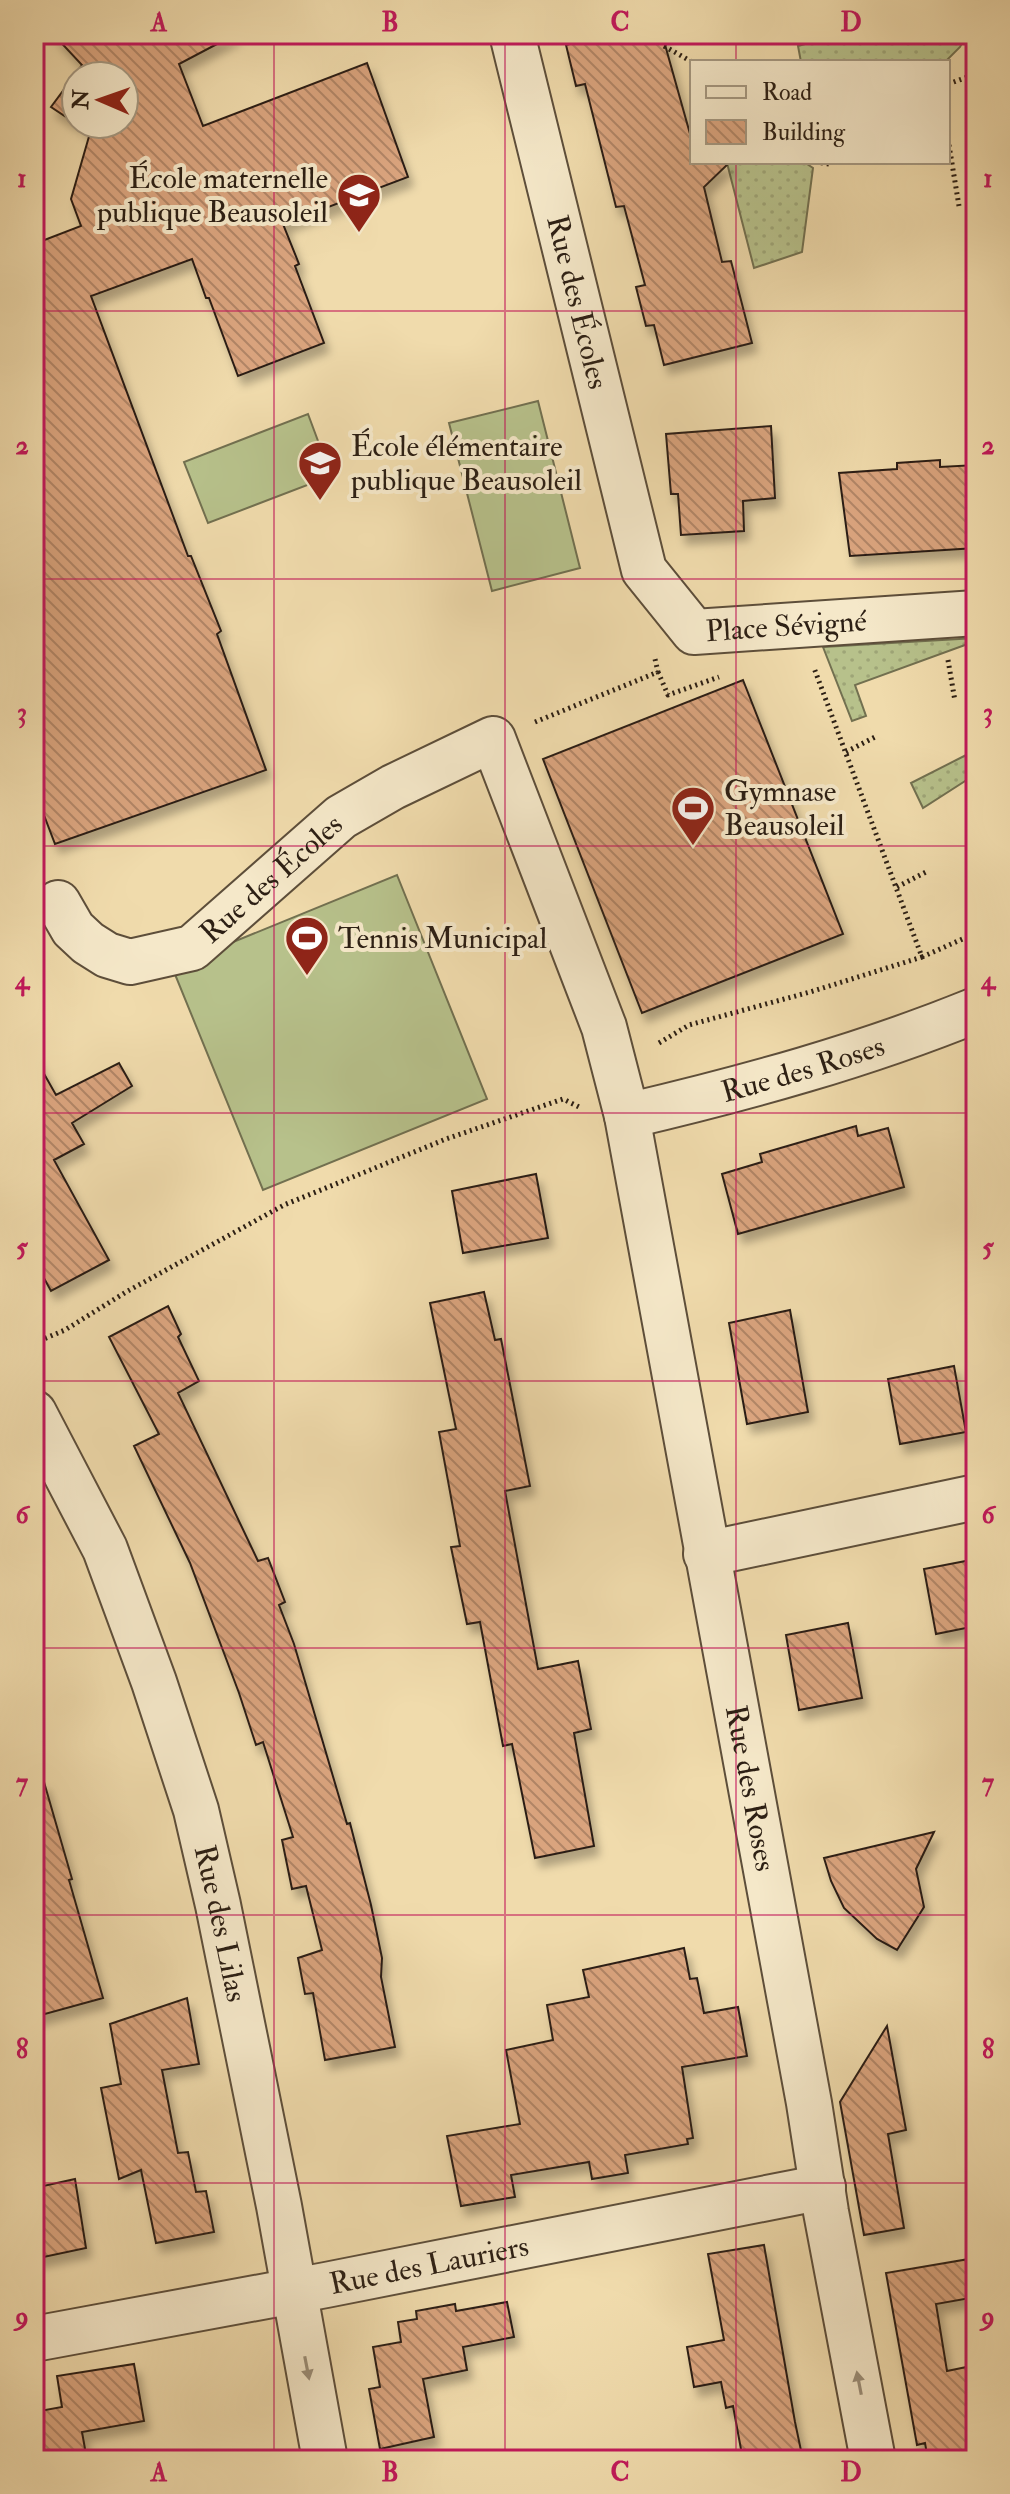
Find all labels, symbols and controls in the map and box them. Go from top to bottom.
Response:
text: A [150,7,168,39]
text: B [381,7,399,39]
text: C [610,7,630,39]
text: D [840,7,862,39]
north arrow [60,60,140,140]
legend [690,60,950,164]
text: Road [762,77,812,108]
text: N [67,89,95,111]
text: Building [762,117,846,148]
place label: École maternelle publique Beausoleil [96,159,328,231]
text: 1 [17,163,27,195]
text: 1 [983,163,993,195]
school or university icon: École maternelle publique Beausoleil [335,171,383,234]
street label: Rue des Écoles [539,211,617,393]
place label: École élémentaire publique Beausoleil [350,427,582,499]
text: 2 [15,430,29,462]
text: 2 [981,430,995,462]
school or university icon: École élémentaire publique Beausoleil [296,439,344,502]
street label: Place Sévigné [704,602,868,650]
text: 3 [17,697,27,729]
text: 3 [983,697,993,729]
place label: Gymnase Beausoleil [724,773,845,844]
sports icon: Gymnase Beausoleil [669,784,717,847]
street label: Rue des Écoles [192,806,350,951]
sports icon: Tennis Municipal [283,914,331,977]
place label: Tennis Municipal [338,920,547,957]
text: 4 [14,965,31,997]
text: 4 [980,965,997,997]
street label: Rue des Roses [717,1027,889,1110]
text: 5 [16,1232,28,1264]
text: 5 [982,1232,994,1264]
text: 6 [15,1499,30,1531]
text: 6 [981,1499,996,1531]
street label: Rue des Roses [717,1702,784,1874]
text: 7 [16,1767,28,1799]
text: 7 [982,1767,994,1799]
street label: Rue des Lilas [186,1841,256,2005]
text: 8 [16,2034,28,2066]
text: 8 [982,2034,994,2066]
street label: Rue des Lauriers [326,2227,532,2302]
text: 9 [12,2301,29,2333]
text: 9 [978,2301,995,2333]
one-way arrow [302,2356,314,2381]
one-way arrow [852,2371,864,2396]
text: A [150,2457,168,2489]
text: B [381,2457,399,2489]
text: C [610,2457,630,2489]
text: D [840,2457,862,2489]

